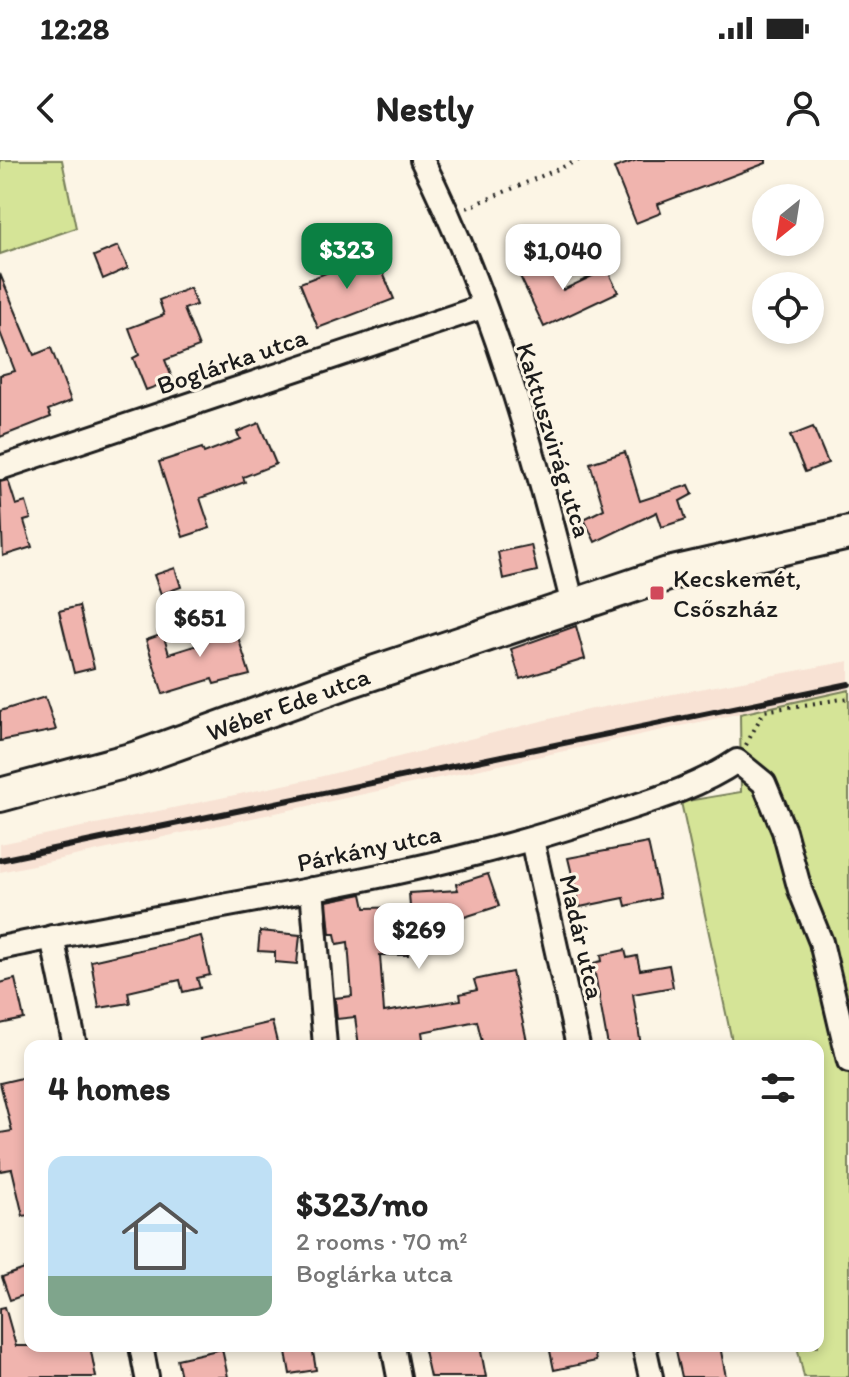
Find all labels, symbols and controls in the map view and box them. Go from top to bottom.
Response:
text: 12:28 [40,10,109,47]
icon: back [24,86,68,130]
icon: person [781,86,825,130]
text: Nestly [375,87,474,130]
north arrow [752,184,824,256]
map controls [752,184,824,344]
pin: $323 [300,223,394,291]
pin: $1,040 [498,224,628,292]
text: $323 [319,233,375,265]
text: $1,040 [523,234,603,266]
button: locate [752,272,824,344]
street label: Boglárka utca [153,320,312,402]
street label: Kaktuszvirág utca [509,339,599,541]
place label: Kecskemét, Csőszház [673,562,802,624]
marker: Kecskemét, Csőszház [648,584,666,602]
pin: $651 [153,591,247,659]
text: $651 [174,601,226,633]
street label: Wéber Ede utca [202,659,375,748]
street label: Párkány utca [294,817,444,879]
street label: Madár utca [552,871,612,1003]
pin: $269 [372,903,466,971]
text: $269 [392,913,446,945]
icon: filters [756,1066,800,1110]
text: 4 homes [48,1068,171,1109]
text: $323/mo [296,1184,428,1225]
icon: home [112,1188,208,1284]
text: 2 rooms · 70 m² [296,1225,468,1257]
text: Boglárka utca [296,1257,453,1289]

